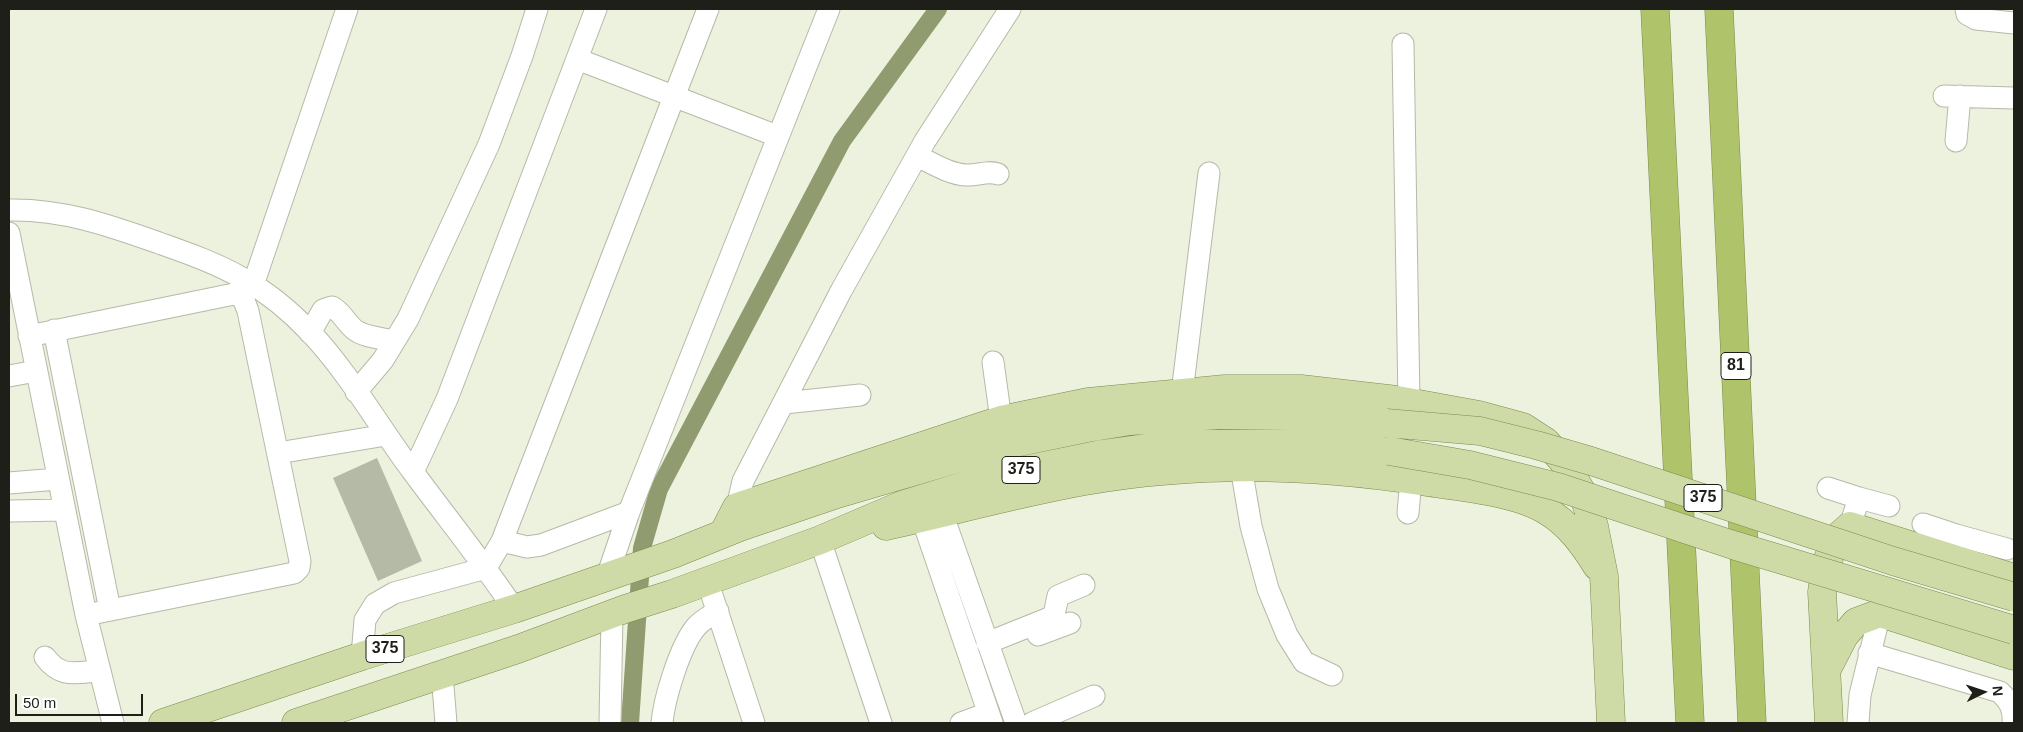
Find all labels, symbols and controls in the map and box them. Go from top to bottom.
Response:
road number: 81 [1721,352,1751,380]
road number: 375 [1002,456,1040,484]
road number: 375 [1684,484,1722,512]
road number: 375 [366,636,404,662]
north arrow [1958,667,2008,717]
scale bar [18,684,145,716]
text: N [1990,685,2006,697]
text: 50 m [23,694,56,711]

